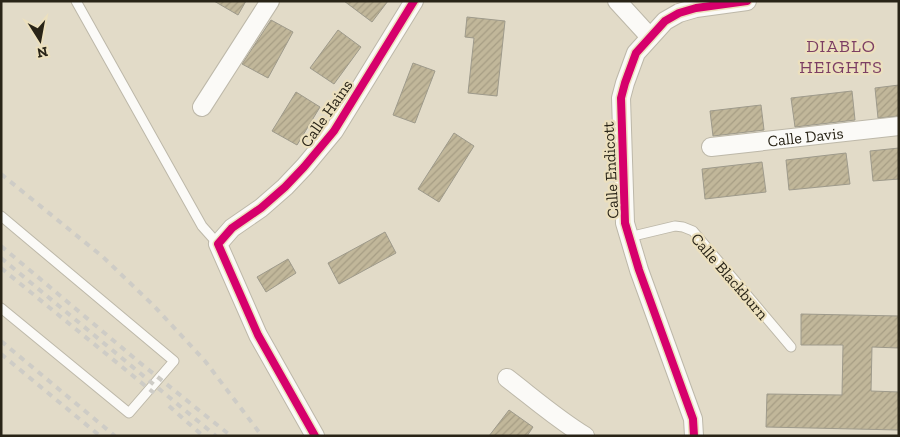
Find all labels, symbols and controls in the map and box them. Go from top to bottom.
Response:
north arrow [15,15,65,65]
district label: DIABLO HEIGHTS [799,35,883,78]
text: N [35,43,49,62]
street label: Calle Hains [296,76,357,151]
street label: Calle Endicott [598,121,623,219]
street label: Calle Davis [767,123,844,151]
street label: Calle Blackburn [687,229,773,324]

